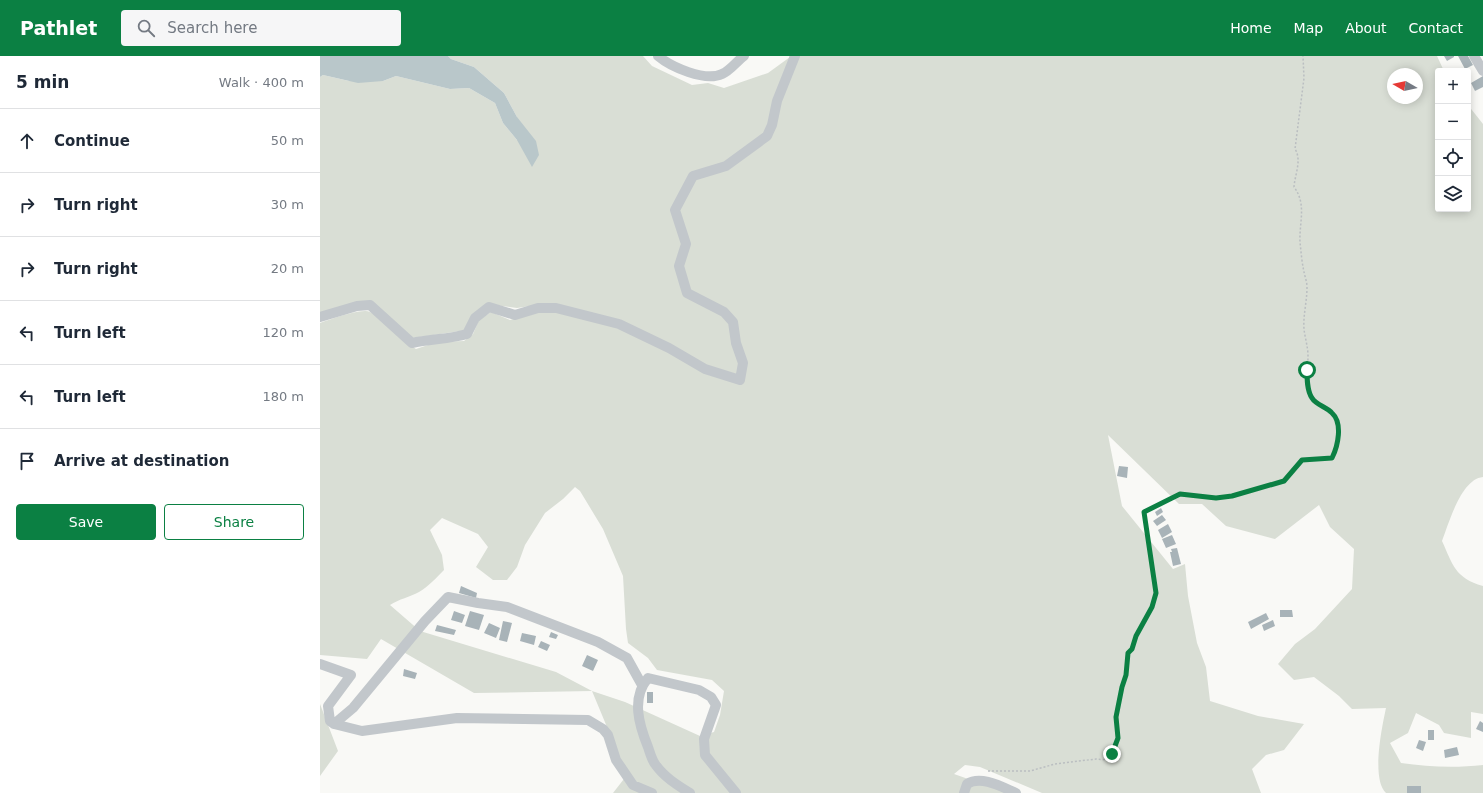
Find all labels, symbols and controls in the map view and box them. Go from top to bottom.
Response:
search box [121,10,401,46]
text: Pathlet [20,17,97,39]
icon: search [135,17,157,39]
text: Search here [167,19,257,37]
text: Home [1230,20,1272,36]
text: Map [1294,20,1323,36]
text: About [1345,20,1387,36]
text: Contact [1409,20,1463,36]
north arrow [1387,68,1423,104]
map controls [1435,68,1471,212]
button: + [1435,68,1471,104]
text: 5 min [16,72,69,92]
text: Walk · 400 m [219,75,304,90]
button: − [1435,104,1471,140]
icon: ahead [16,130,38,152]
text: Continue [54,132,130,150]
text: 50 m [271,133,304,148]
button: locate [1435,140,1471,176]
button: layers [1435,176,1471,212]
icon: right [16,194,38,216]
text: Turn right [54,196,138,214]
text: 30 m [271,197,304,212]
icon: right [16,258,38,280]
text: Turn right [54,260,138,278]
text: 20 m [271,261,304,276]
icon: left [16,322,38,344]
text: Turn left [54,324,126,342]
text: 120 m [262,325,304,340]
route start [1298,361,1316,379]
icon: left [16,386,38,408]
text: Turn left [54,388,126,406]
text: 180 m [262,389,304,404]
icon: arrive [16,450,38,472]
text: Arrive at destination [54,452,229,470]
button: Save [16,504,156,540]
button: Share [164,504,304,540]
route end [1103,745,1121,763]

